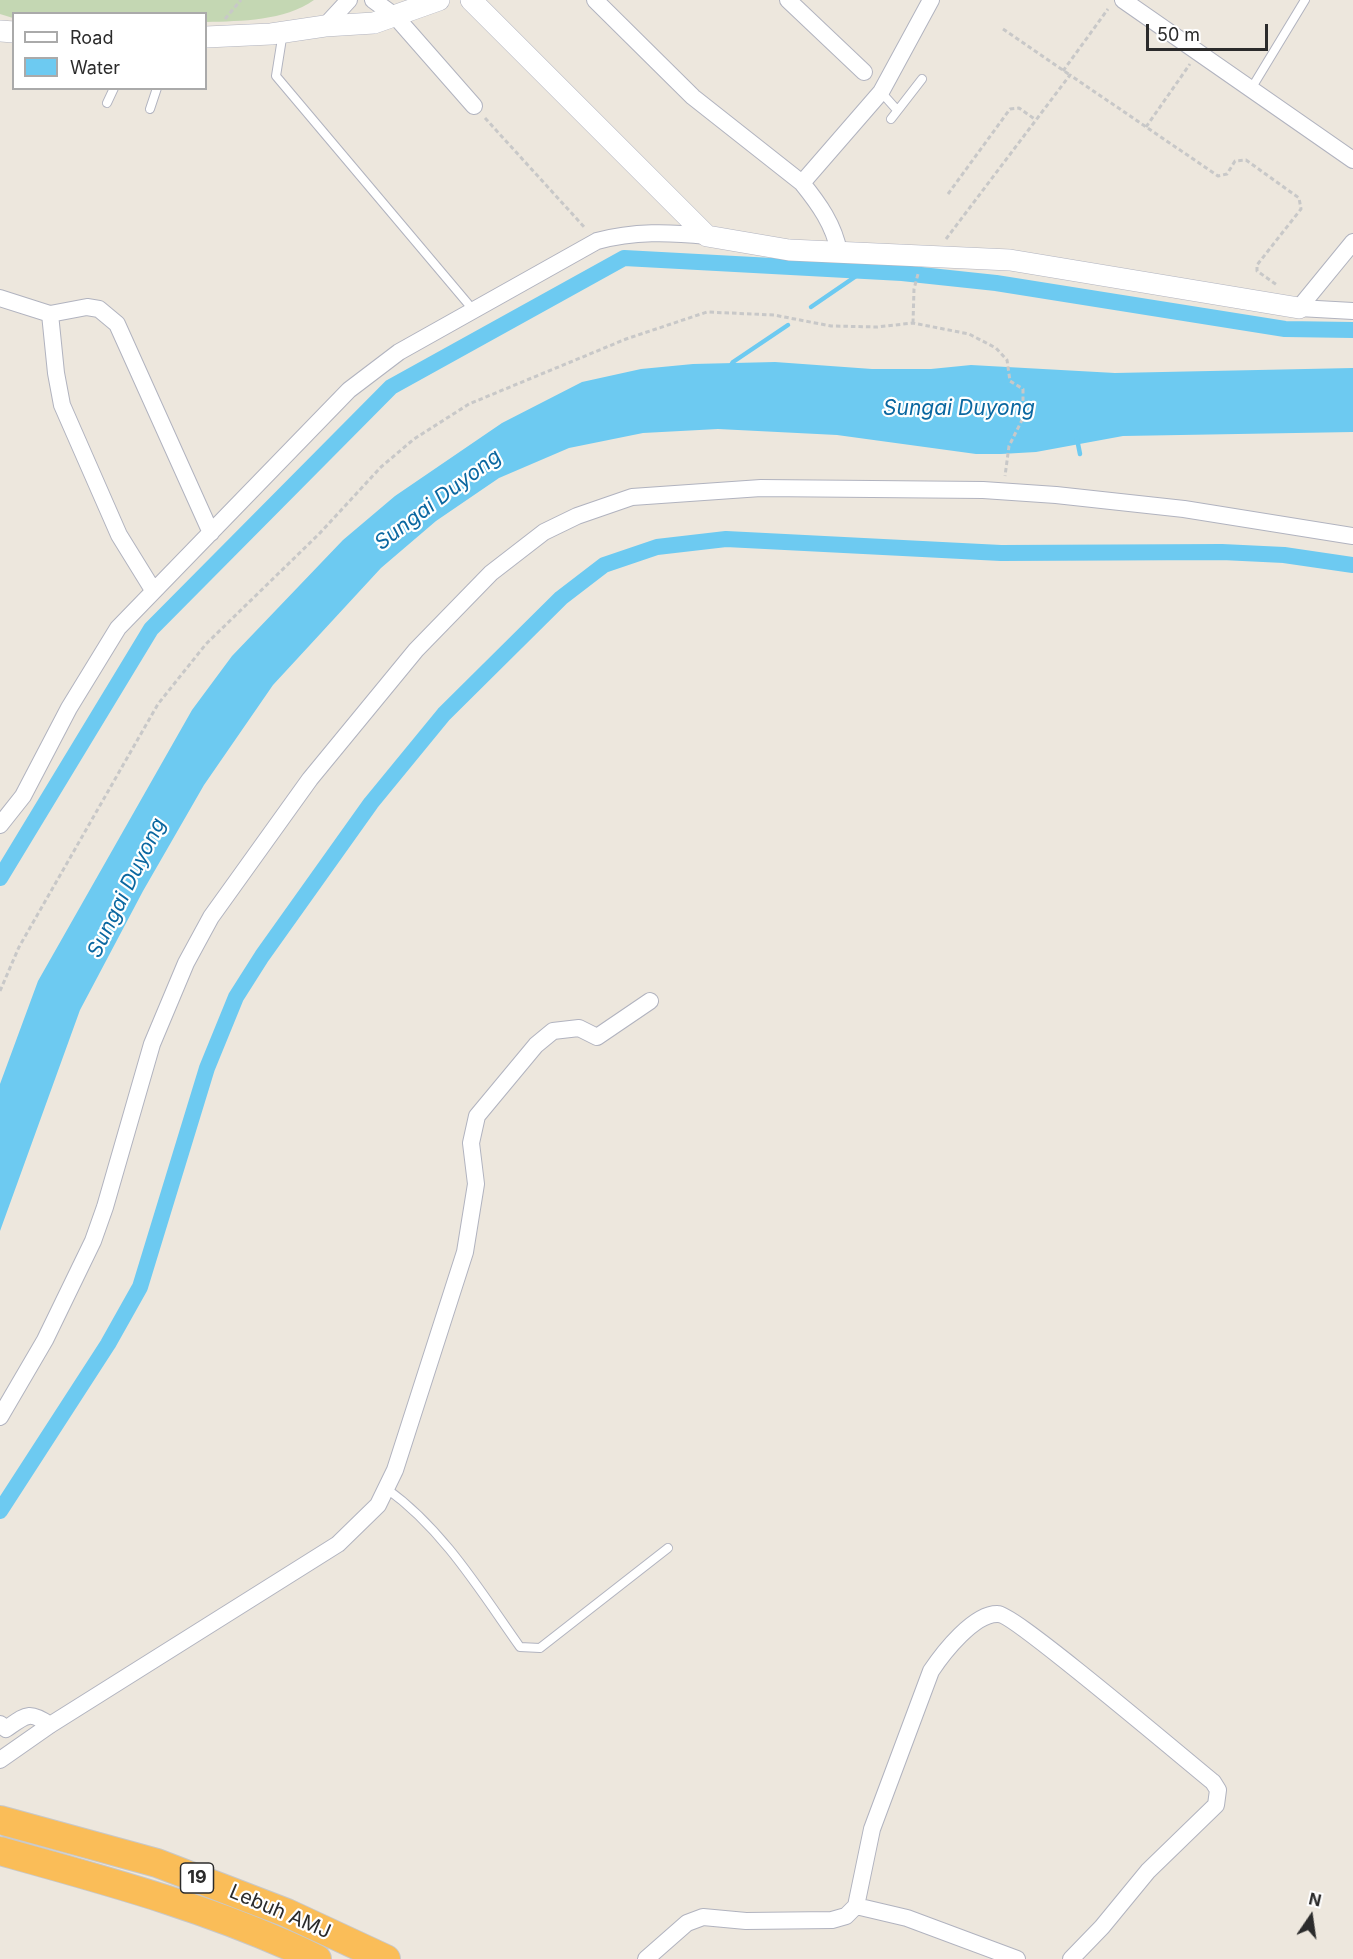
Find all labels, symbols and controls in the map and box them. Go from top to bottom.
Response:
legend [12,12,207,90]
scale bar [1149,12,1270,50]
text: 50 m [1157,24,1200,45]
text: Road [70,27,113,48]
text: Water [70,57,120,78]
water label: Sungai Duyong [883,396,1035,422]
water label: Sungai Duyong [370,444,506,556]
water label: Sungai Duyong [82,814,172,962]
road number: 19 [180,1863,214,1893]
street label: Lebuh AMJ [226,1880,334,1944]
north arrow [1281,1887,1341,1947]
text: N [1307,1888,1323,1911]

